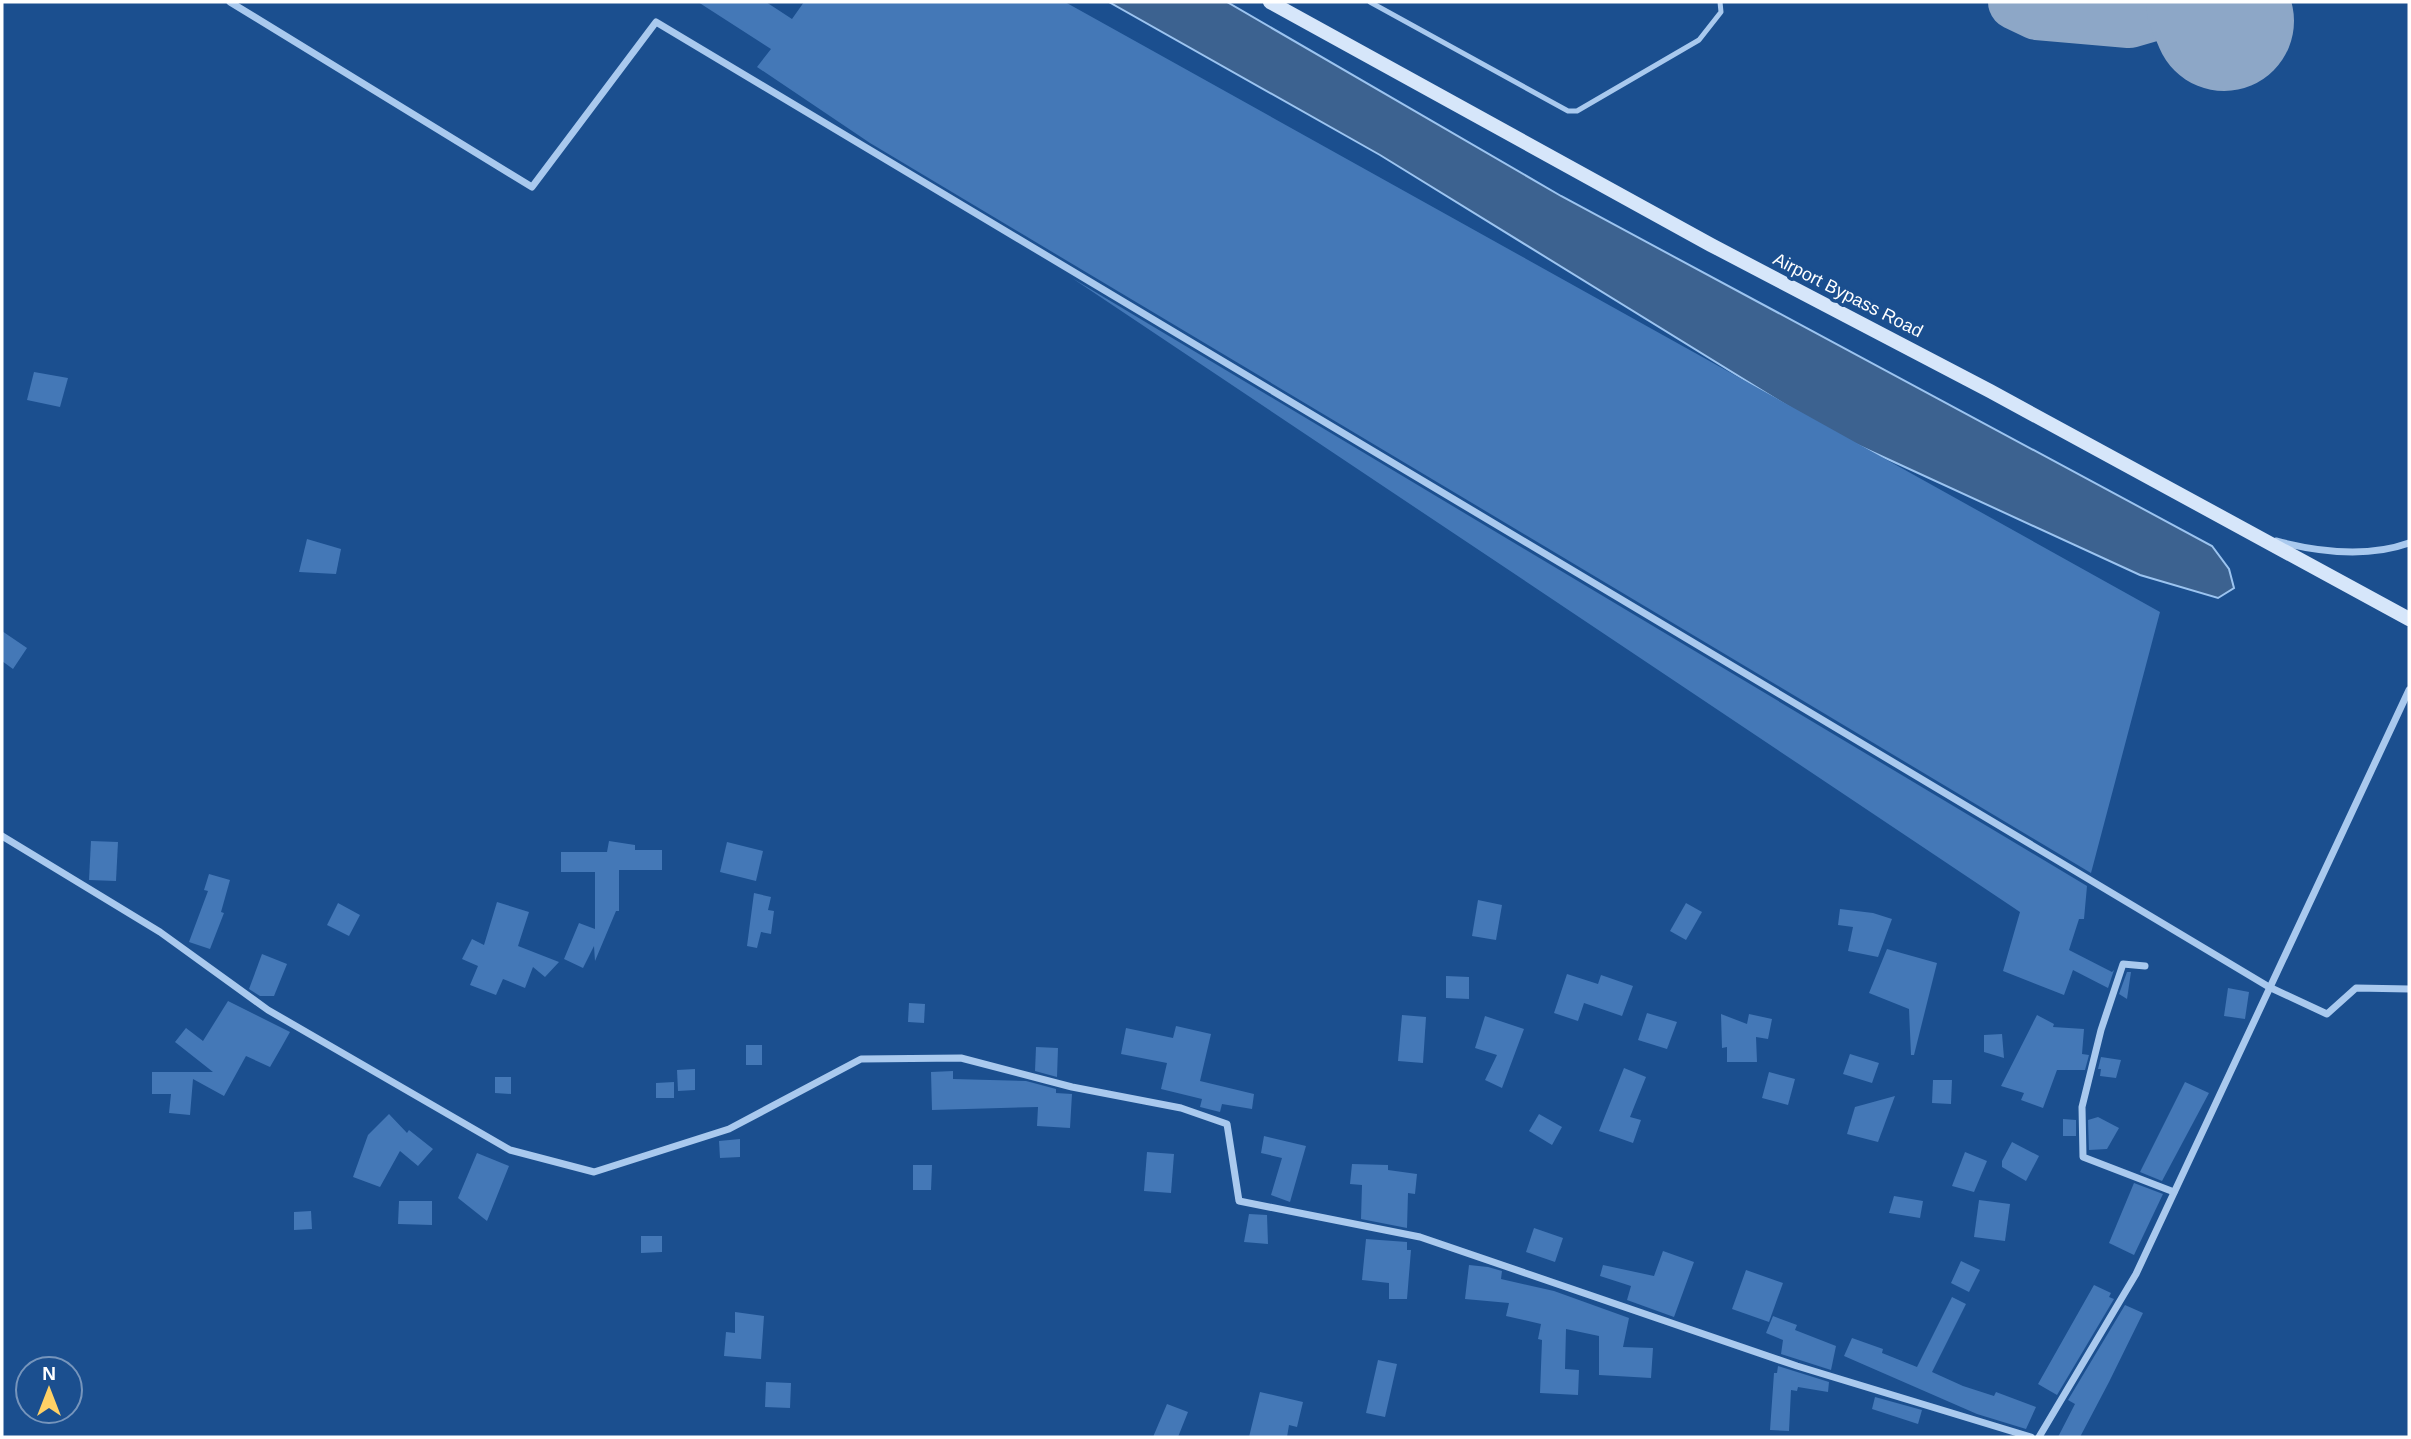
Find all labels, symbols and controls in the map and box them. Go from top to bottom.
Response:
street label: Airport Bypass Road [1770,249,1926,341]
north arrow [14,1355,84,1425]
text: N [42,1363,56,1384]

